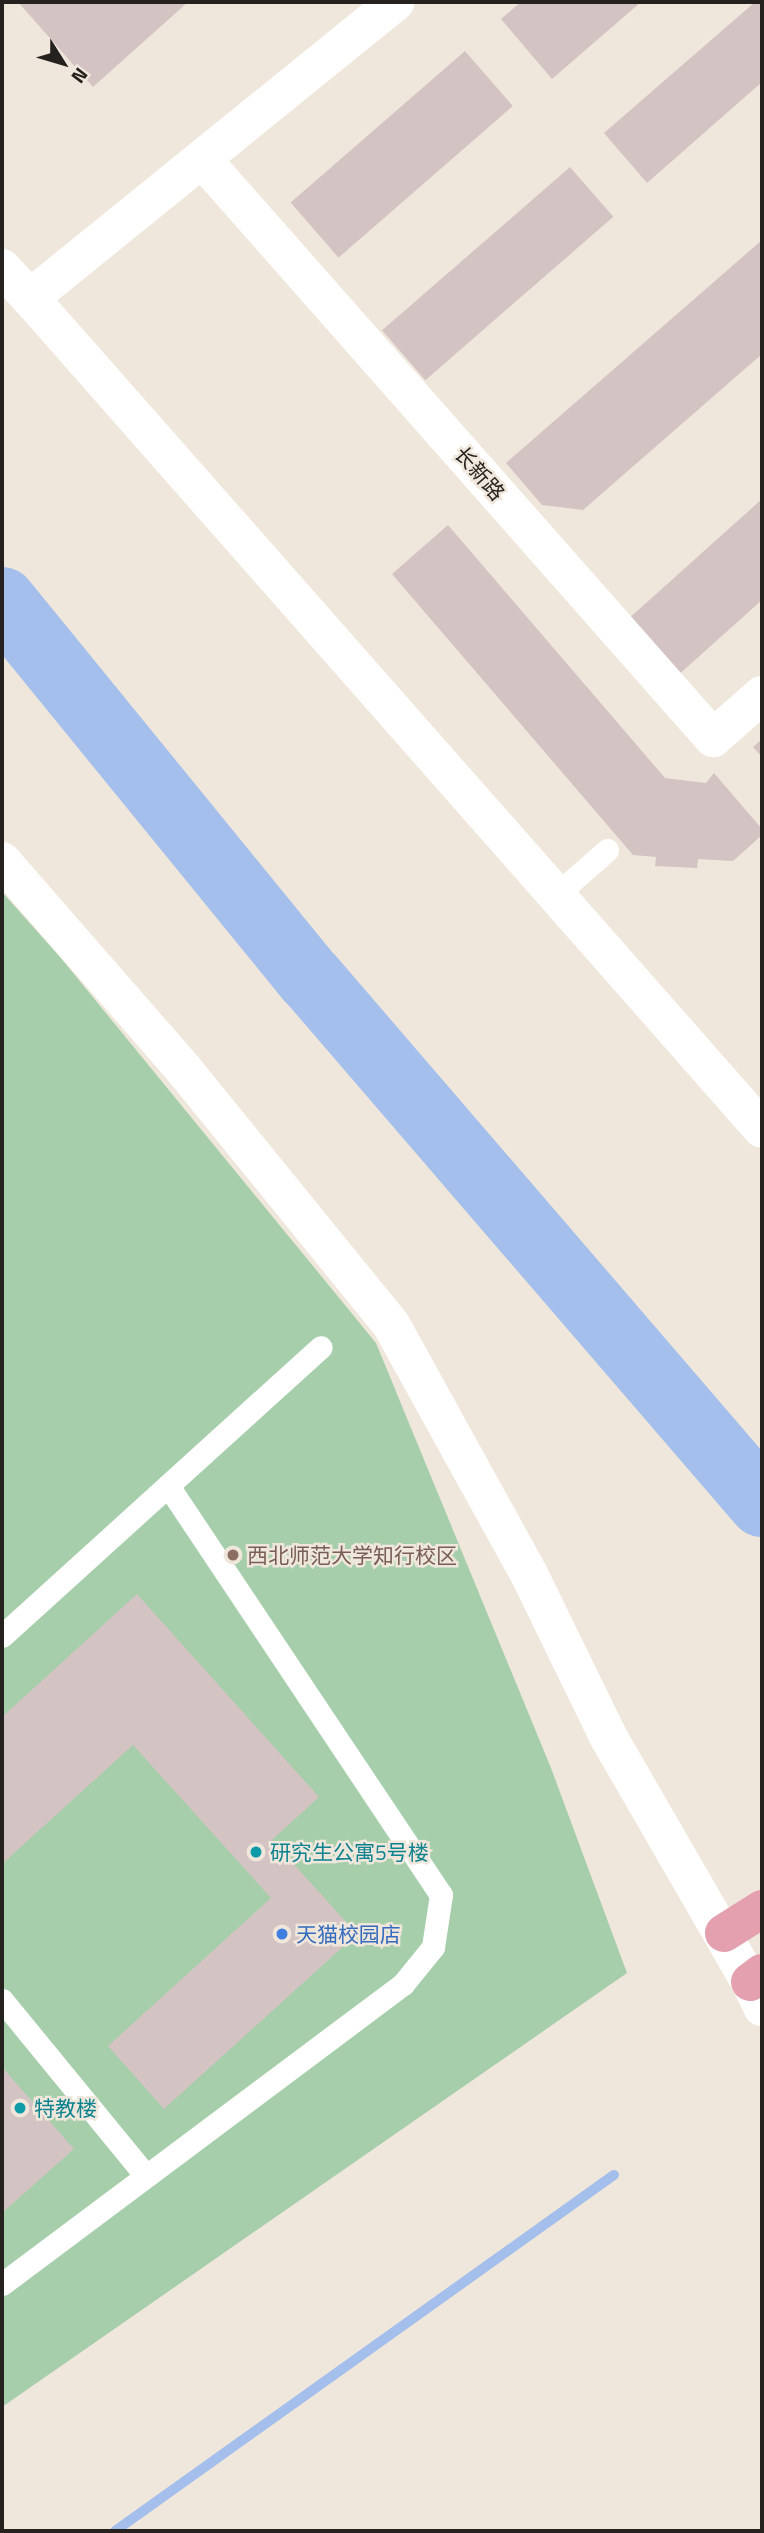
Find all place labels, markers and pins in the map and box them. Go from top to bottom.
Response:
place label: 西北师范大学知行校区 [247,1542,457,1568]
marker: 西北师范大学知行校区 [225,1547,241,1563]
place label: 研究生公寓5号楼 [270,1839,429,1865]
marker: 研究生公寓5号楼 [248,1844,264,1860]
place label: 天猫校园店 [296,1921,401,1947]
marker: 天猫校园店 [274,1926,290,1942]
place label: 特教楼 [34,2095,97,2121]
marker: 特教楼 [12,2100,28,2116]

